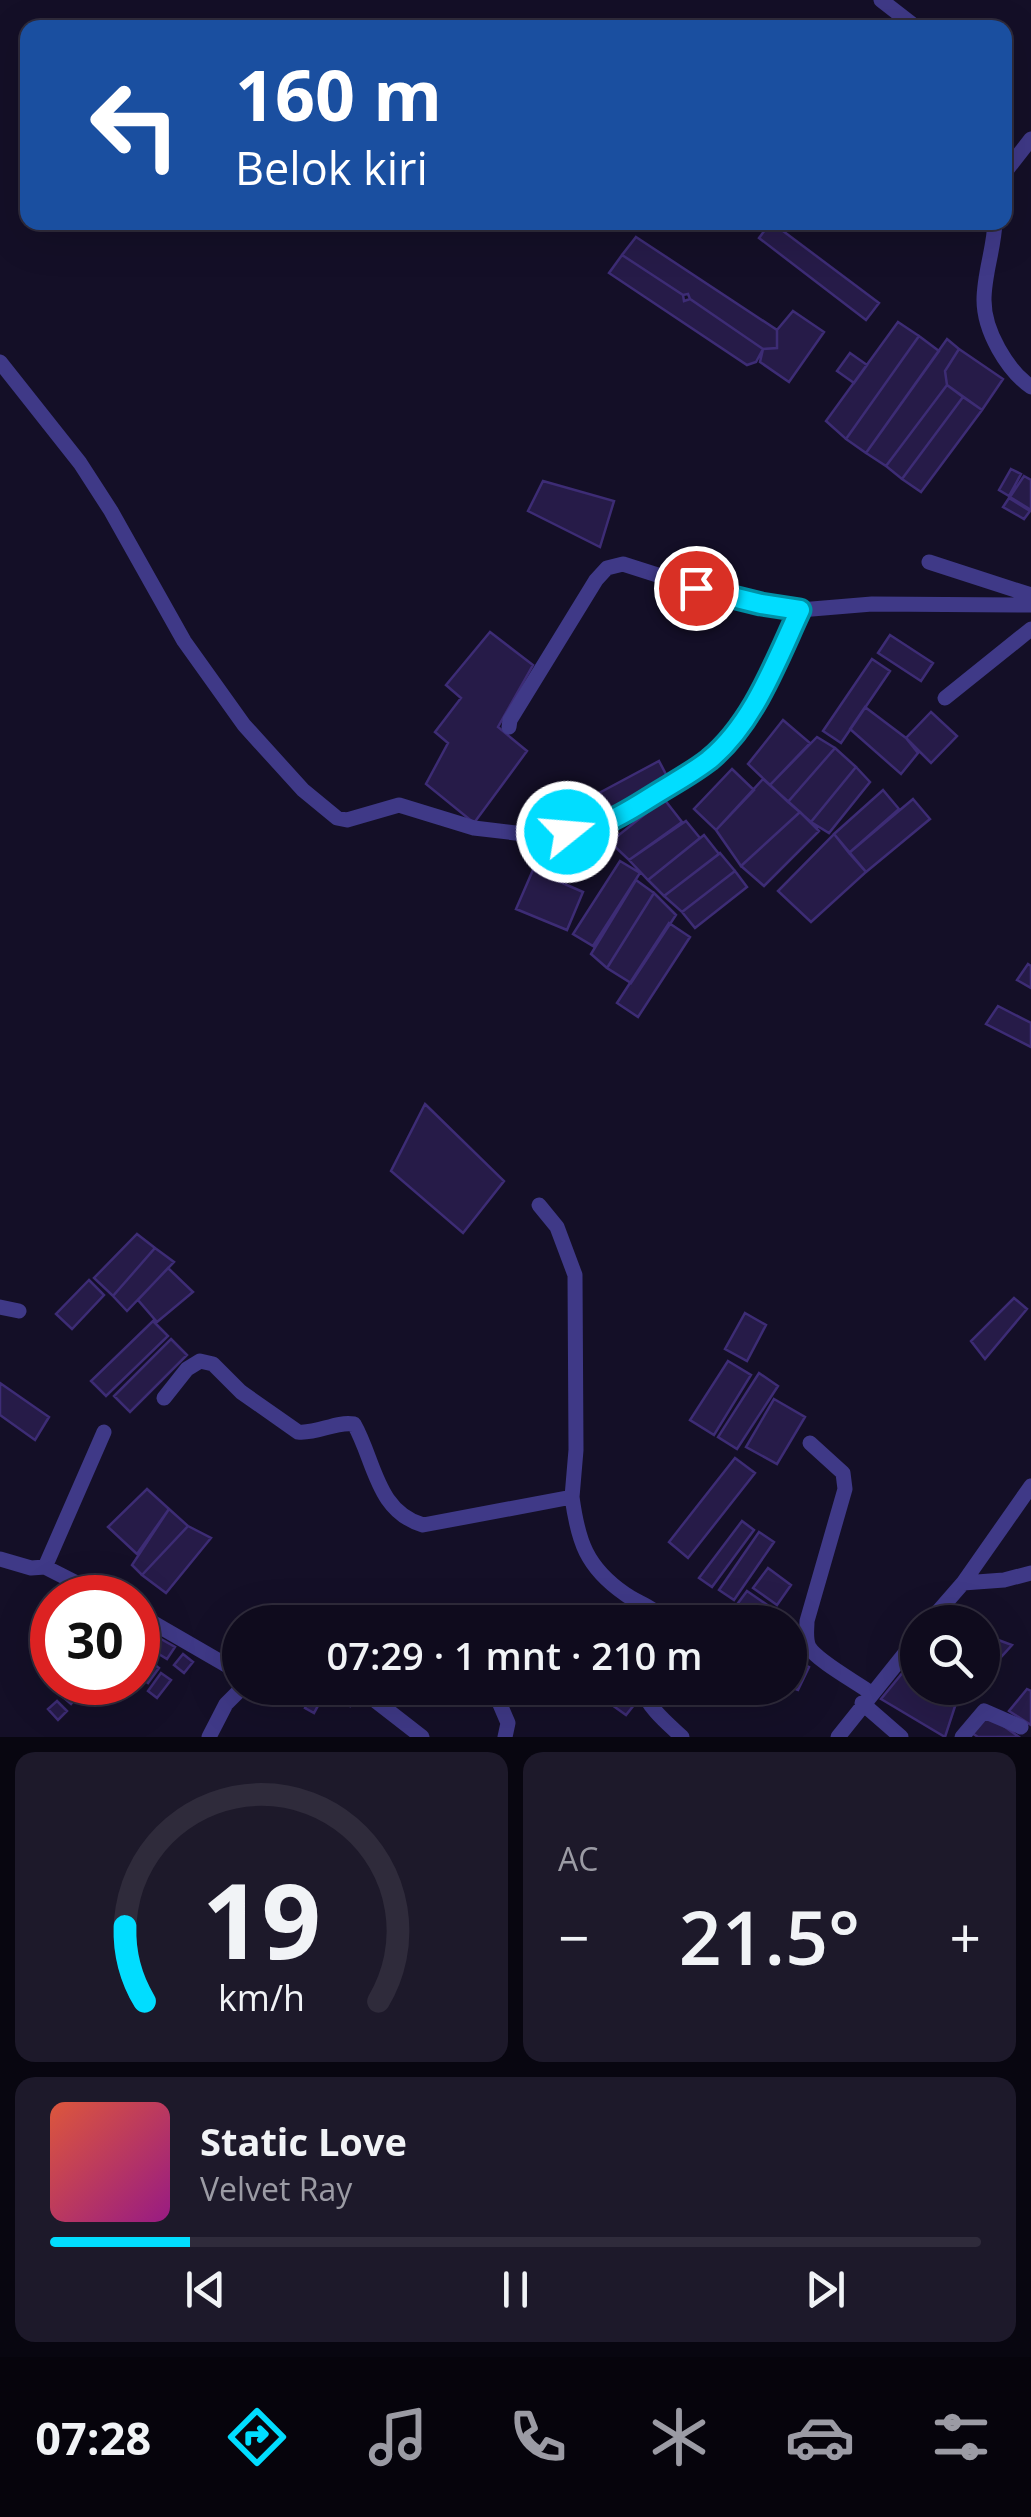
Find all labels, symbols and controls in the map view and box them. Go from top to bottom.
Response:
text: 160 m [235,46,442,142]
icon: left [70,60,200,190]
text: Belok kiri [235,137,428,198]
pin [654,546,739,631]
icon: arrive [669,561,724,616]
position arrow [515,780,619,884]
speed limit sign: 30 [30,1575,160,1705]
map controls [900,1605,1000,1705]
button: search [900,1605,1000,1705]
text: 07:29 · 1 mnt · 210 m [327,1629,702,1681]
text: AC [558,1837,598,1880]
text: 19 [202,1848,321,1989]
text: 21.5° [679,1885,860,1987]
text: − [558,1899,589,1974]
text: + [950,1899,981,1974]
text: km/h [218,1973,305,2021]
text: Static Love [200,2115,407,2167]
text: Velvet Ray [200,2167,352,2210]
icon: previous [178,2262,233,2317]
icon: pause [488,2262,543,2317]
icon: next [798,2262,853,2317]
icon: directions [222,2402,292,2472]
icon: music [363,2402,433,2472]
icon: phone [503,2402,573,2472]
icon: climate [644,2402,714,2472]
icon: car [785,2402,855,2472]
icon: filters [926,2402,996,2472]
text: 07:28 [35,2407,151,2468]

